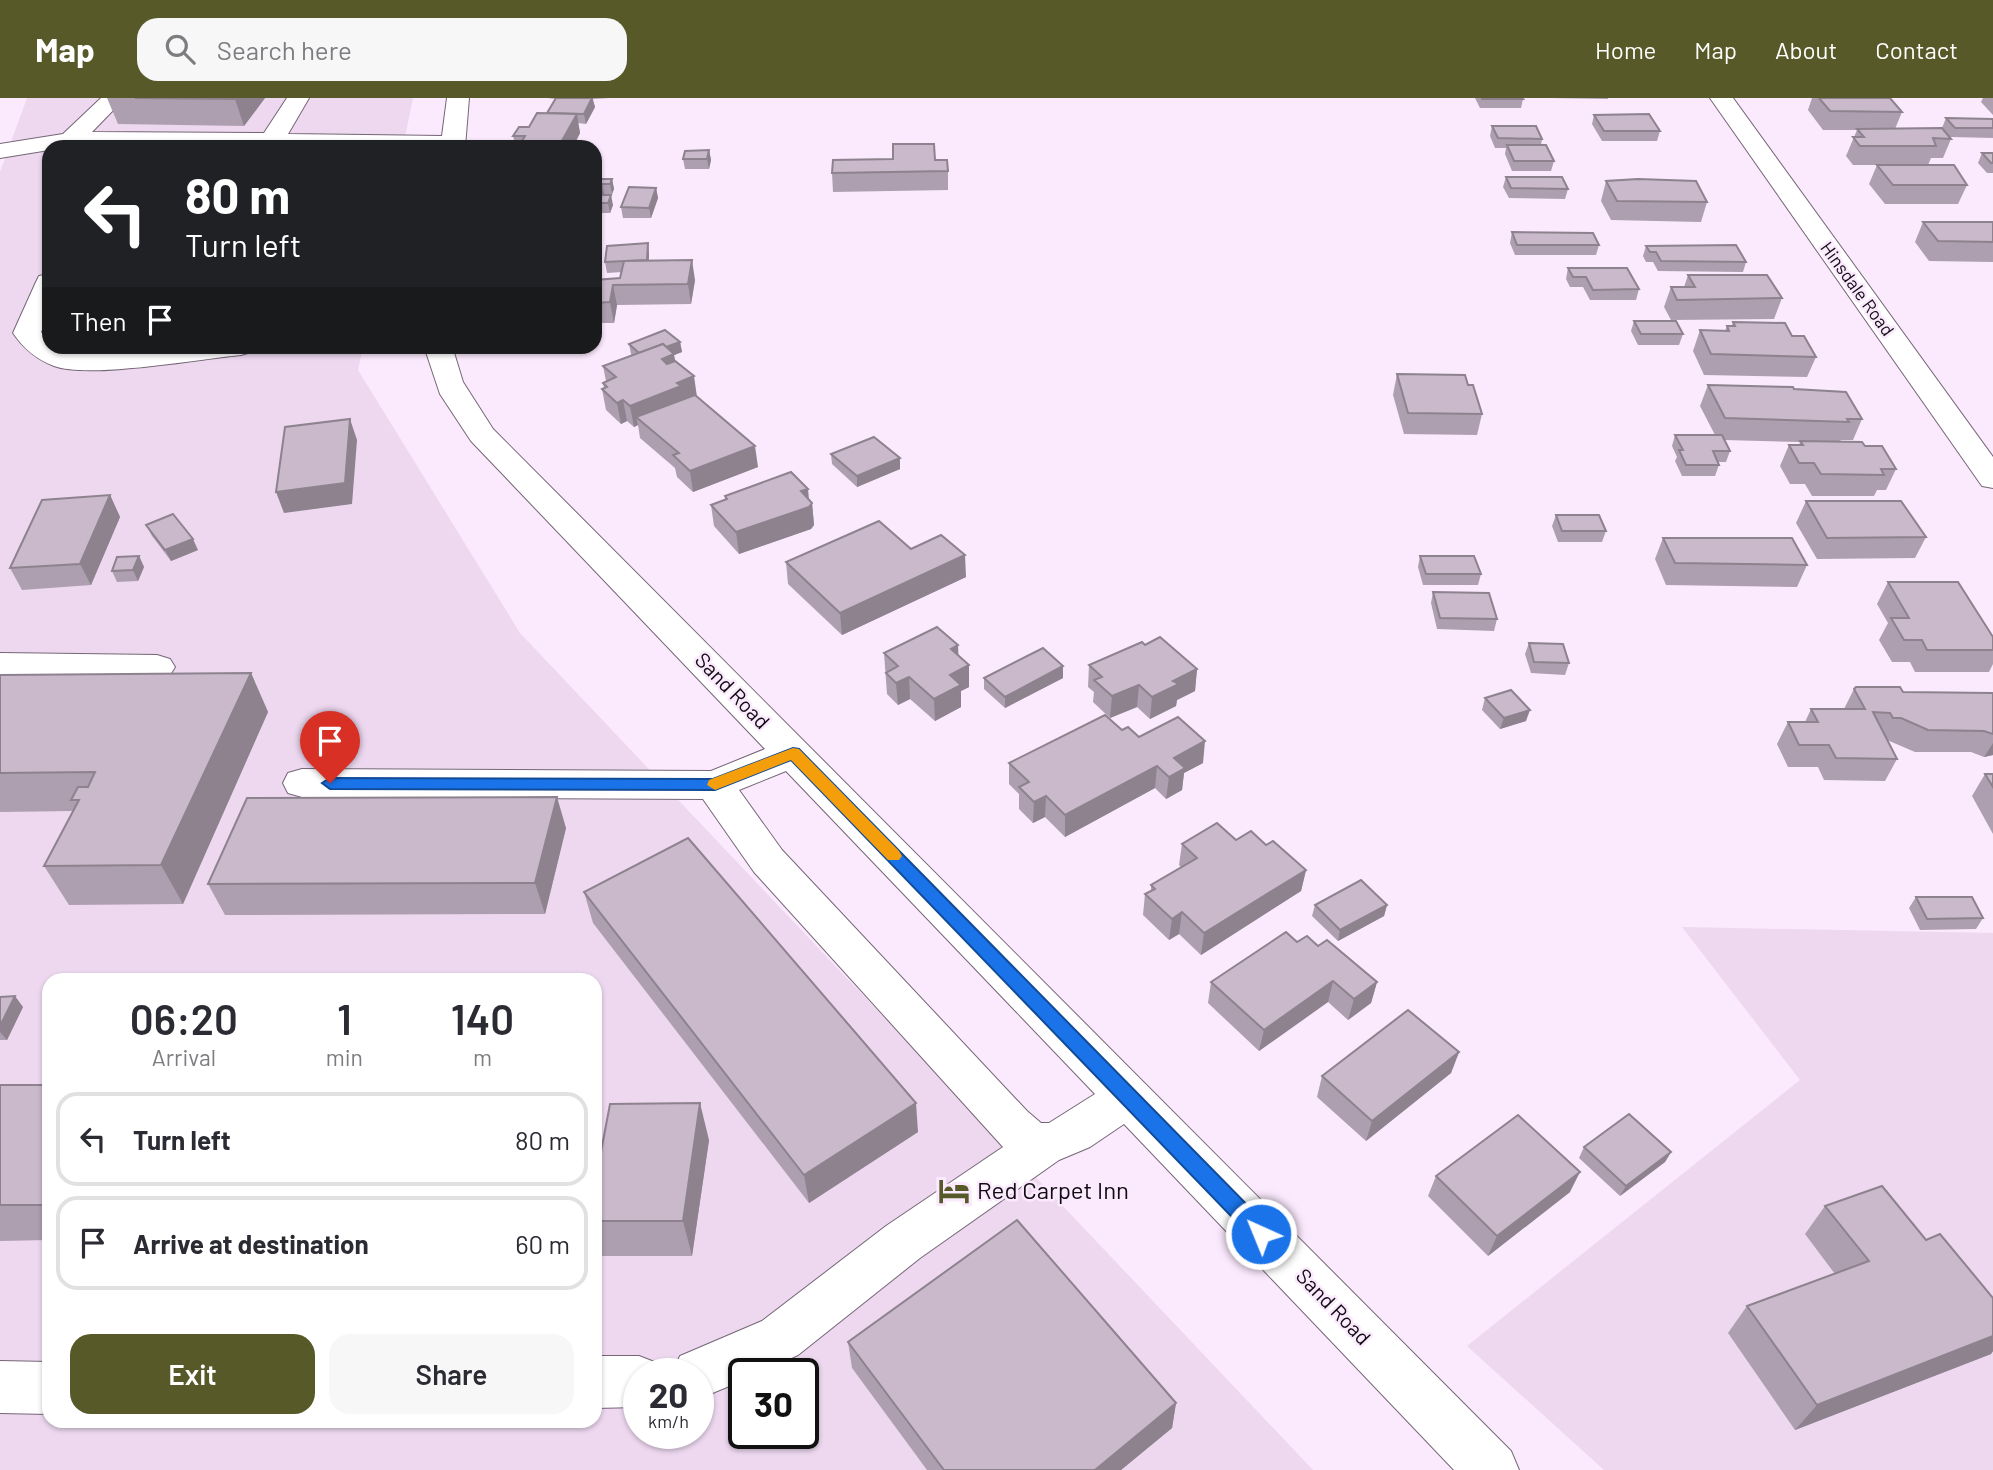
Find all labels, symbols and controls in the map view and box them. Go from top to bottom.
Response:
search box [137,18,627,81]
text: Map [35,29,95,69]
icon: search [161,30,199,68]
text: Search here [217,34,352,65]
text: Home [1595,35,1656,64]
text: Map [1694,35,1737,64]
text: About [1775,35,1837,64]
text: Contact [1875,35,1958,64]
text: 80 m [185,165,290,224]
icon: left [70,168,161,259]
text: Turn left [185,225,302,263]
street label: Hinsdale Road [1816,237,1899,340]
icon: arrive [141,301,179,339]
text: Then [70,305,127,336]
street label: Sand Road [691,647,775,733]
pin [300,711,360,783]
icon: arrive [311,722,349,760]
text: 06:20 [130,993,238,1043]
text: 1 [337,993,352,1043]
text: 140 [451,993,514,1043]
text: Arrival [152,1043,216,1071]
text: min [326,1043,363,1071]
text: m [473,1043,492,1071]
icon: left [74,1120,112,1158]
text: Turn left [133,1124,231,1155]
text: 80 m [515,1124,570,1155]
hotel icon: Red Carpet Inn [937,1174,971,1208]
place label: Red Carpet Inn [977,1175,1129,1204]
position arrow [1224,1197,1298,1271]
icon: arrive [74,1224,112,1262]
text: Arrive at destination [133,1228,369,1259]
text: 60 m [515,1228,570,1259]
street label: Sand Road [1292,1263,1376,1349]
button: Exit [70,1334,315,1414]
button: Share [329,1334,574,1414]
speed limit sign: 30 [728,1358,819,1449]
text: 20 [649,1373,688,1415]
text: km/h [648,1410,689,1432]

